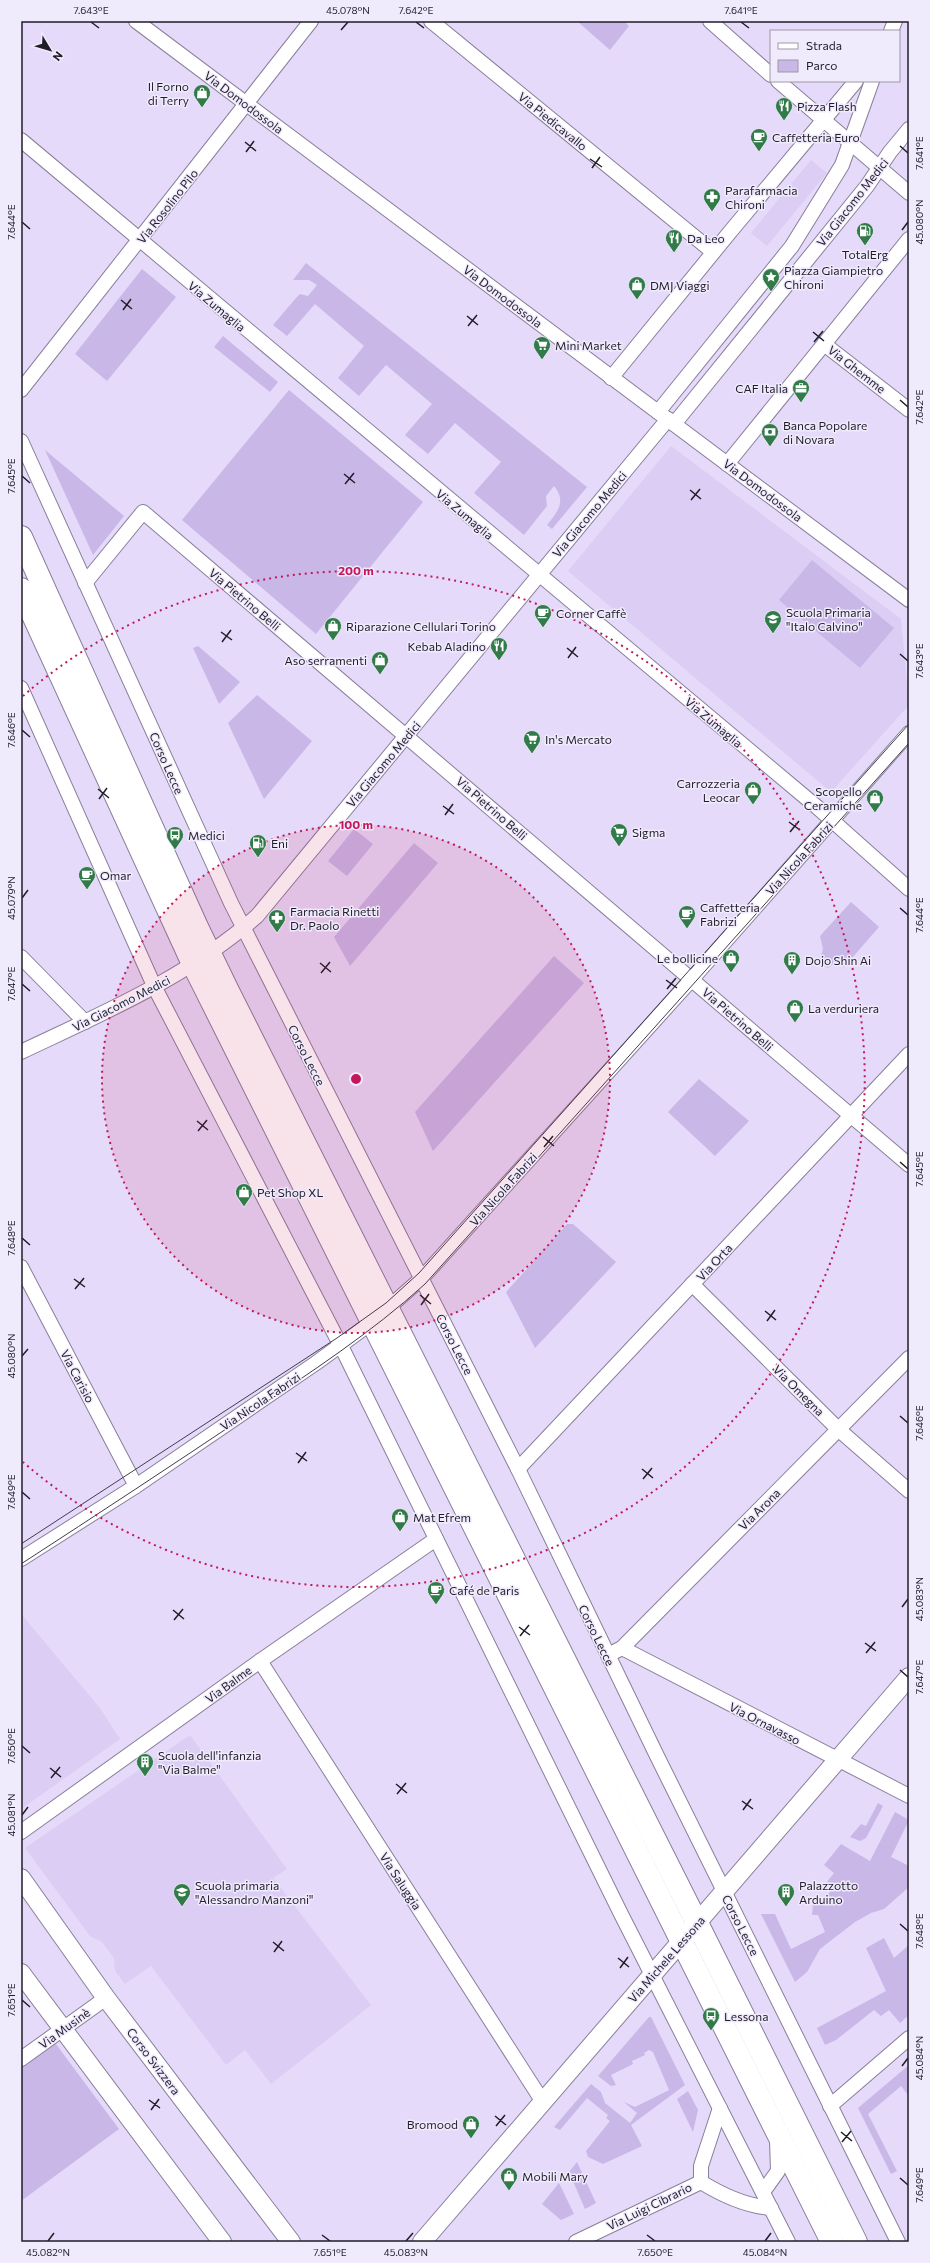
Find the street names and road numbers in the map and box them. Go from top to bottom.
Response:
street label: Via Domodossola [202,68,286,136]
street label: Via Piedicavallo [516,89,590,153]
street label: Via Giacomo Medici [813,155,891,249]
street label: Via Rosolino Pilo [134,166,200,246]
street label: Via Domodossola [461,262,545,330]
street label: Via Zumaglia [186,278,248,334]
street label: Via Ghemme [825,342,889,396]
street label: Via Domodossola [721,456,805,524]
street label: Via Giacomo Medici [549,468,629,560]
street label: Via Zumaglia [434,486,496,542]
street label: Via Pietrino Belli [206,565,284,633]
street label: Via Zumaglia [683,694,745,750]
street label: Via Giacomo Medici [343,718,423,810]
street label: Corso Lecce [147,730,187,796]
street label: Via Pietrino Belli [454,773,530,843]
street label: Via Nicola Fabrizi [762,818,836,898]
street label: Via Giacomo Medici [70,972,172,1034]
street label: Via Pietrino Belli [700,984,776,1054]
street label: Corso Lecce [286,1022,328,1088]
street label: Via Nicola Fabrizi [466,1149,540,1229]
street label: Via Orta [693,1241,735,1283]
street label: Corso Lecce [434,1311,476,1377]
street label: Via Carisio [58,1347,98,1405]
street label: Via Omegna [771,1362,827,1418]
street label: Via Nicola Fabrizi [217,1369,303,1433]
street label: Via Arona [735,1485,783,1533]
street label: Corso Lecce [576,1602,618,1668]
street label: Via Balme [202,1663,254,1705]
street label: Via Ornavasso [727,1699,803,1747]
street label: Via Saluggia [377,1850,425,1912]
street label: Corso Lecce [720,1892,762,1958]
street label: Via Michele Lessona [625,1913,707,2005]
street label: Via Musinè [36,2005,92,2051]
street label: Corso Svizzera [124,2025,184,2097]
street label: Via Luigi Cibrario [604,2179,694,2233]

